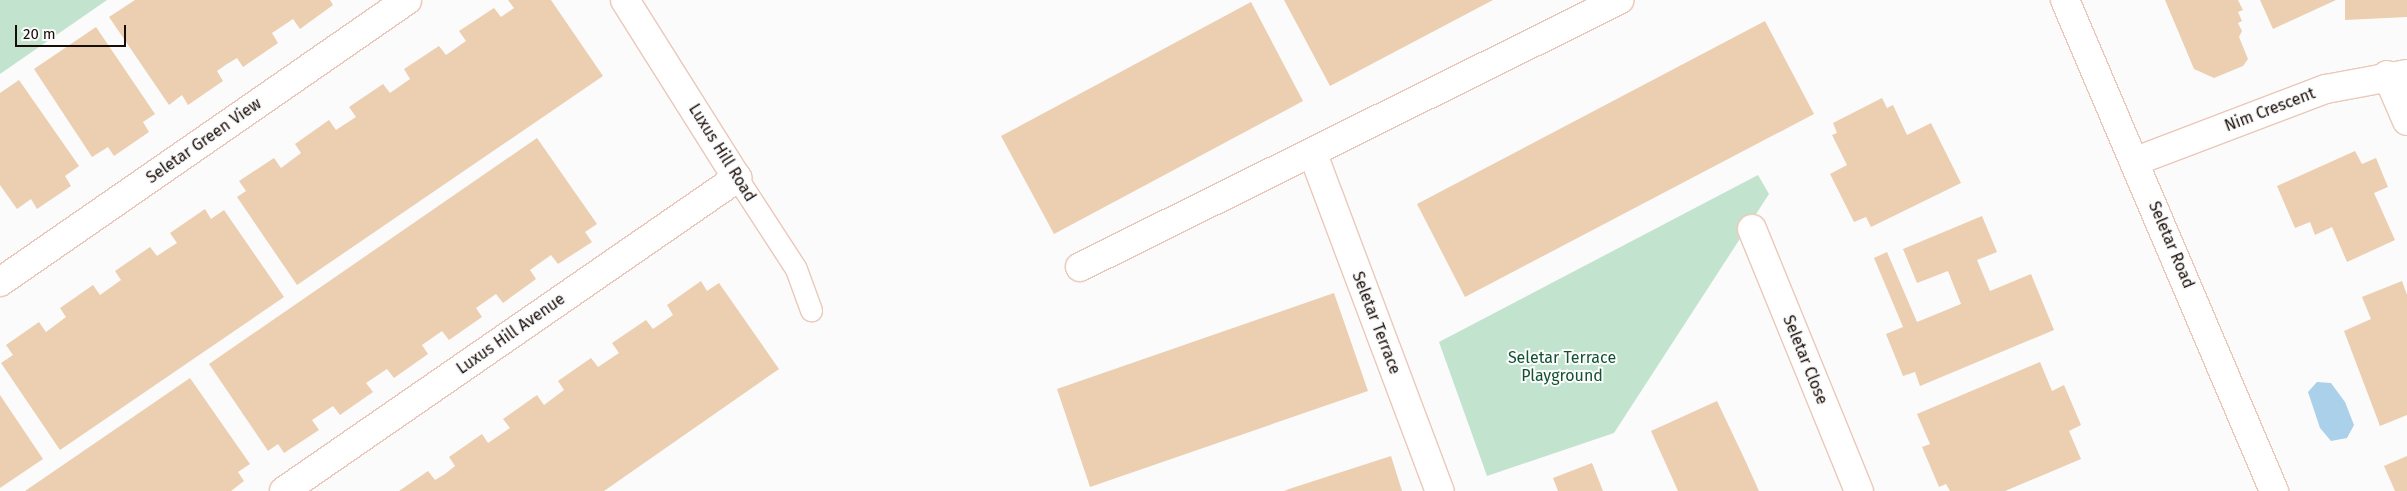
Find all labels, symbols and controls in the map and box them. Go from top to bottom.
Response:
scale bar [18,15,129,47]
text: 20 m [23,25,56,43]
street label: Nim Crescent [2222,84,2318,136]
street label: Seletar Green View [143,94,265,188]
street label: Luxus Hill Road [684,101,760,205]
street label: Seletar Road [2144,199,2198,291]
street label: Seletar Terrace [1348,269,1404,377]
street label: Luxus Hill Avenue [453,289,569,379]
street label: Seletar Close [1778,313,1832,407]
park label: Seletar Terrace Playground [1508,348,1616,386]

